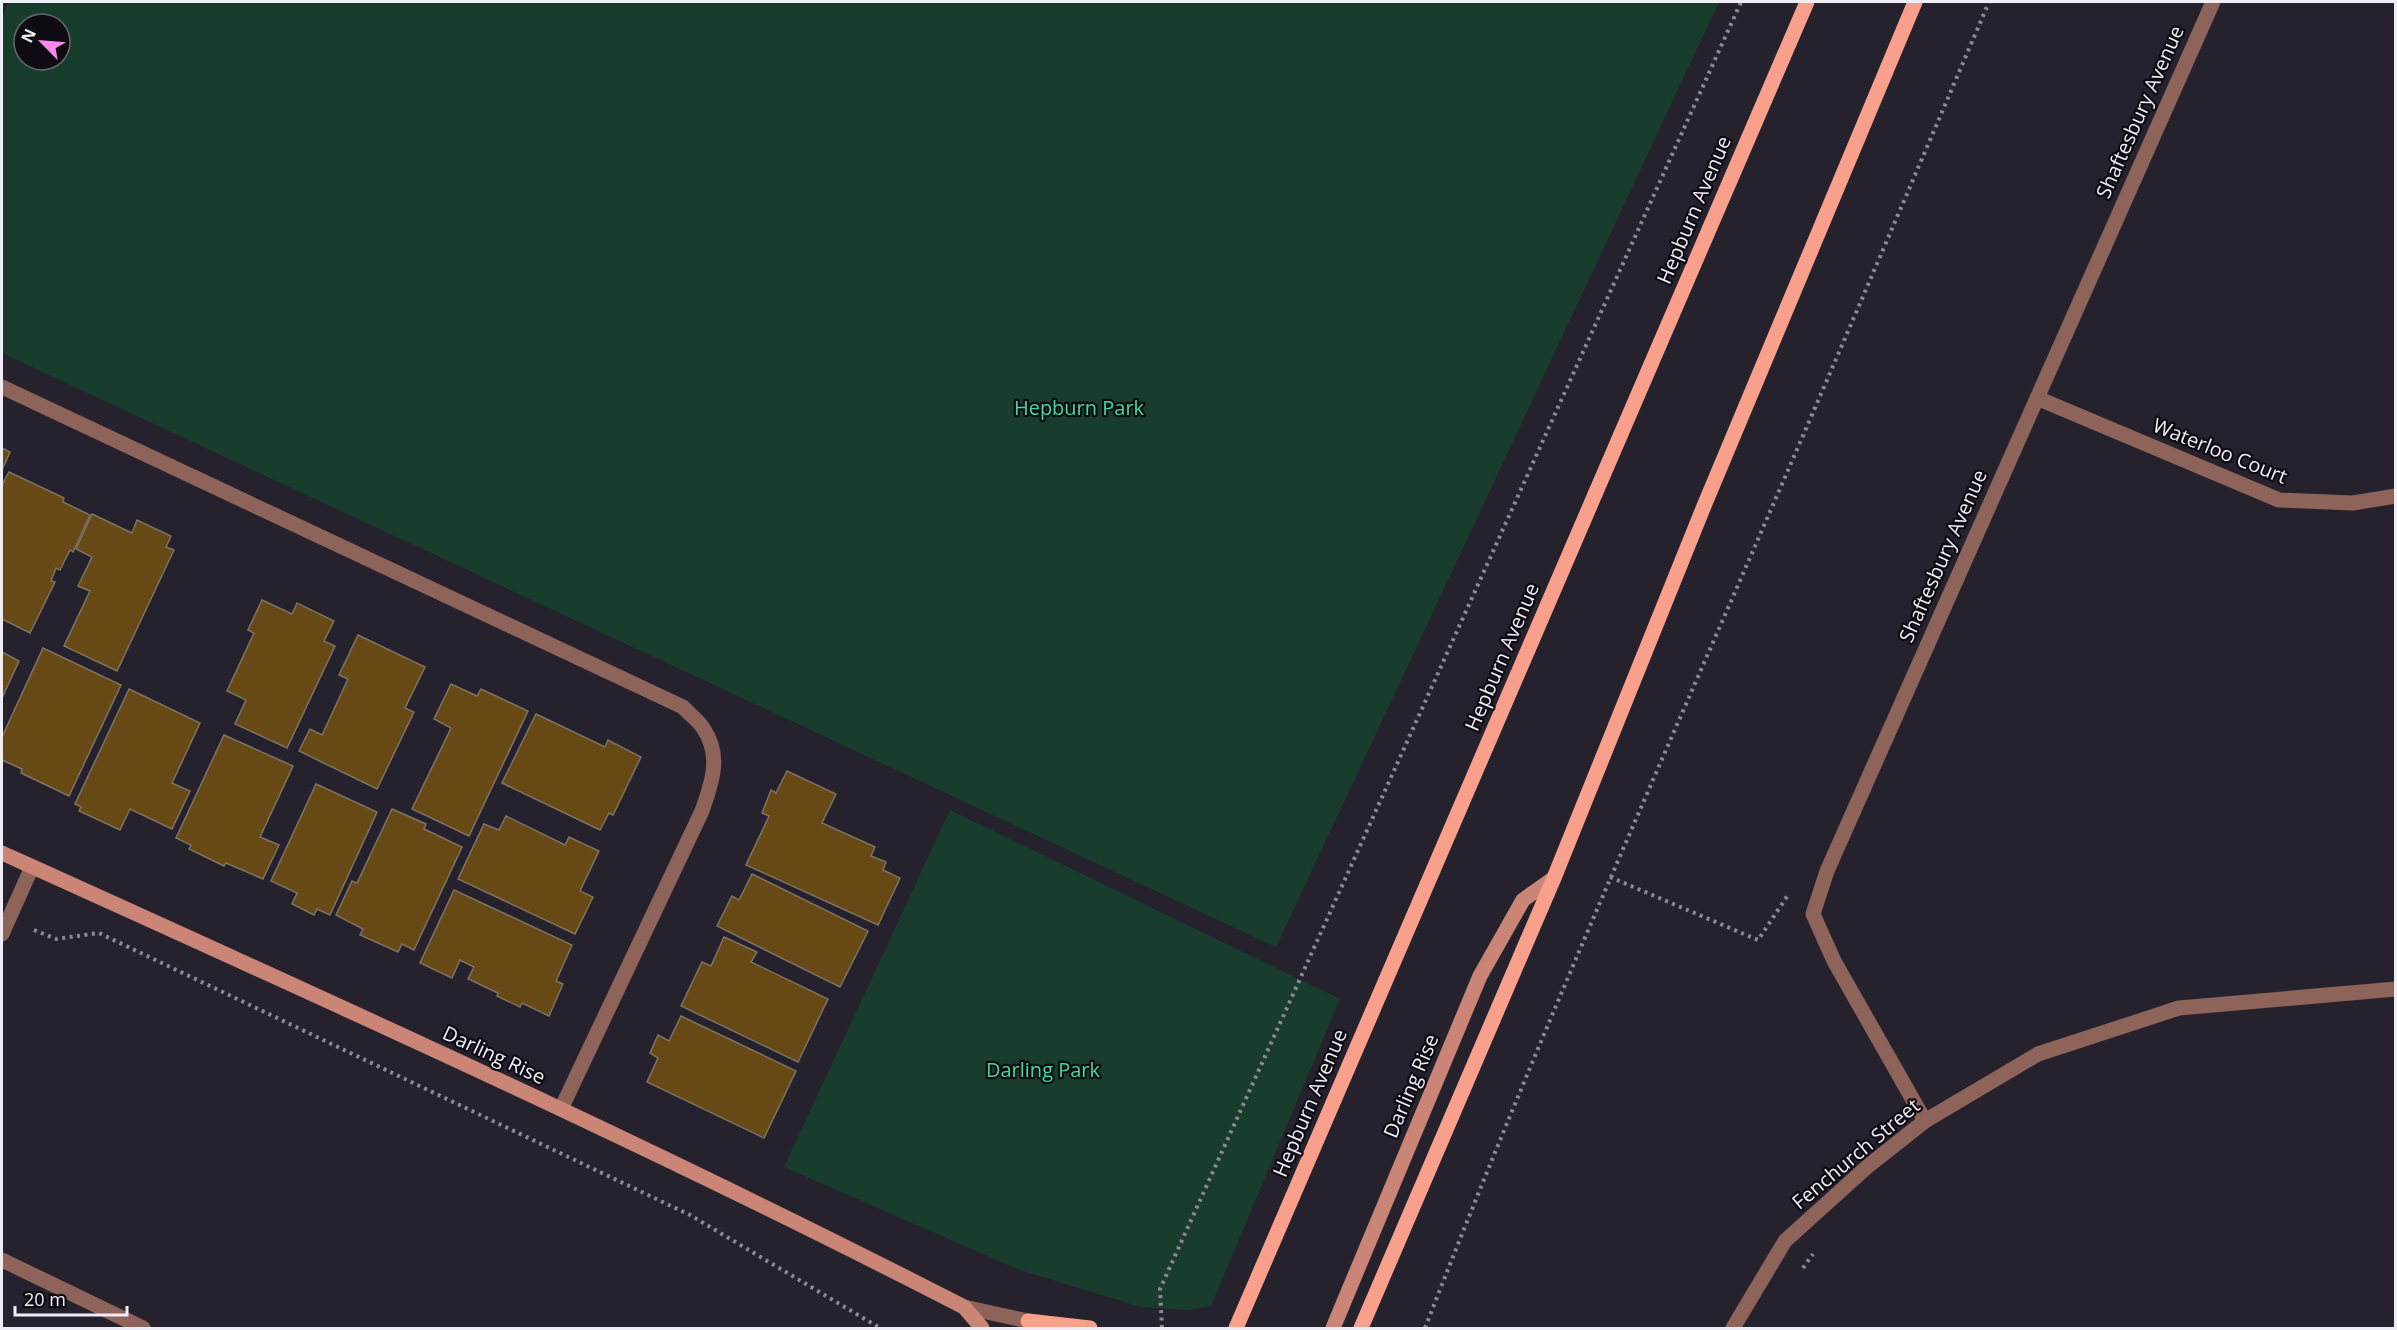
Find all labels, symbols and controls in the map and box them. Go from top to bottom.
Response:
north arrow [12,12,72,72]
street label: Shaftesbury Avenue [2089,21,2190,202]
text: N [16,25,41,46]
street label: Hepburn Avenue [1650,132,1737,288]
park label: Hepburn Park [1014,394,1145,421]
street label: Waterloo Court [2149,411,2291,490]
street label: Shaftesbury Avenue [1892,465,1993,646]
street label: Hepburn Avenue [1458,579,1545,735]
street label: Darling Rise [438,1019,550,1090]
street label: Hepburn Avenue [1266,1025,1353,1181]
street label: Darling Rise [1377,1030,1445,1142]
park label: Darling Park [986,1056,1101,1083]
street label: Fenchurch Street [1786,1092,1925,1215]
scale bar [15,1279,128,1317]
text: 20 m [24,1287,66,1311]

